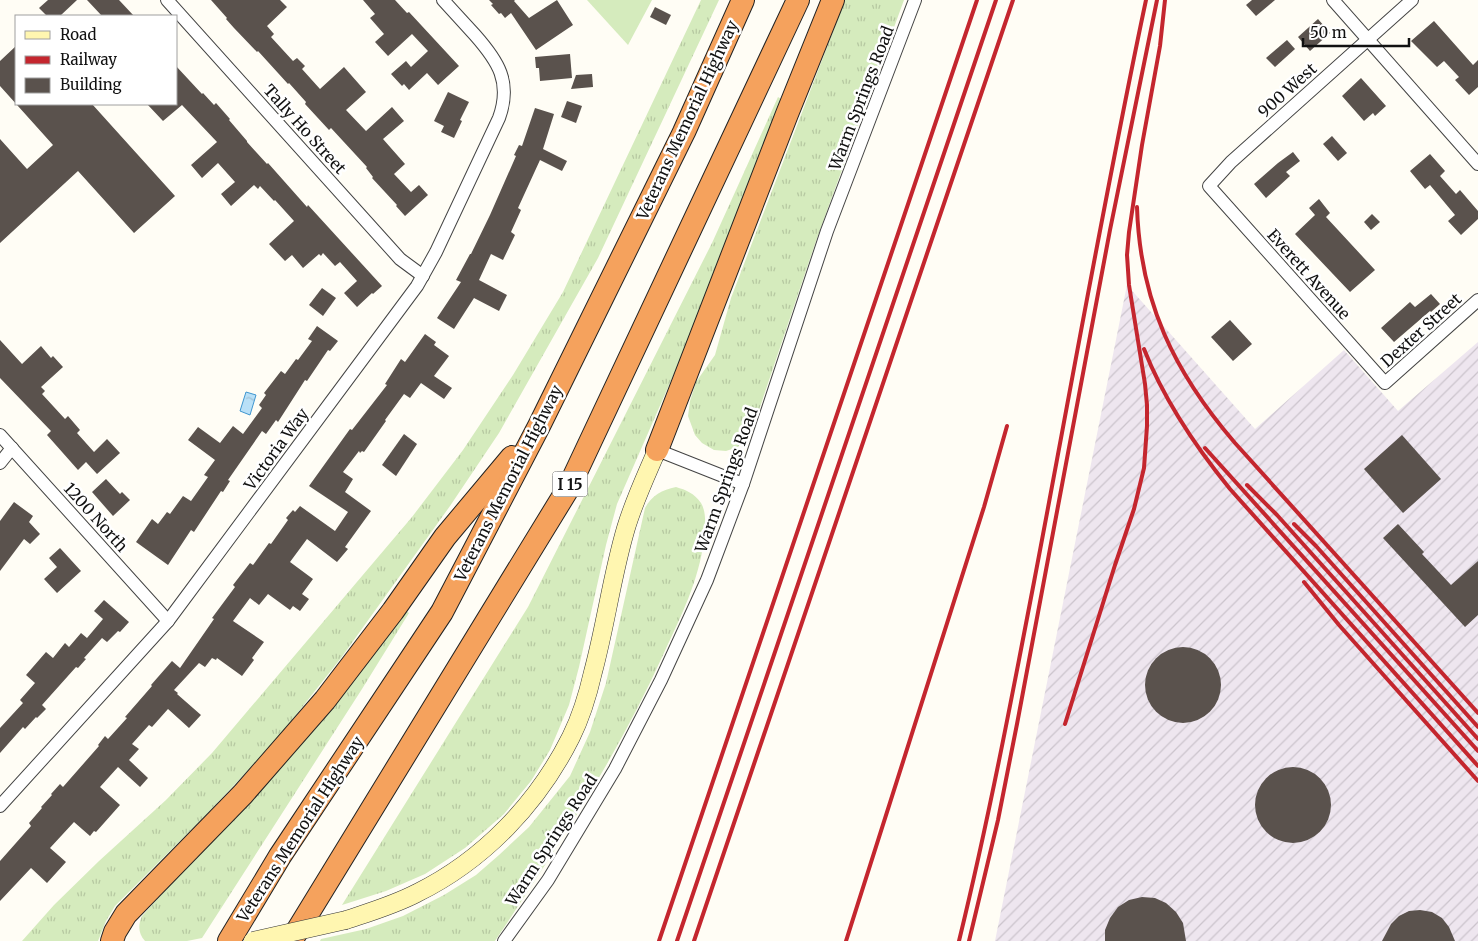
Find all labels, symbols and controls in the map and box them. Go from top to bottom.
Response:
legend [15,15,178,105]
scale bar [1303,15,1409,47]
street label: Veterans Memorial Highway [631,16,742,224]
street label: Warm Springs Road [824,23,898,174]
text: 50 m [1310,23,1347,42]
text: Road [60,25,96,44]
text: Railway [60,50,117,69]
street label: 900 West [1254,58,1321,122]
text: Building [60,75,122,94]
street label: Tally Ho Street [260,80,351,178]
street label: Everett Avenue [1263,225,1355,323]
street label: Dexter Street [1377,288,1466,371]
street label: Veterans Memorial Highway [449,381,567,585]
street label: Victoria Way [239,403,313,495]
street label: Warm Springs Road [690,404,762,556]
road number: I 15 [552,472,588,496]
street label: 1200 North [60,478,133,556]
street label: Veterans Memorial Highway [232,732,368,927]
street label: Warm Springs Road [500,770,601,910]

